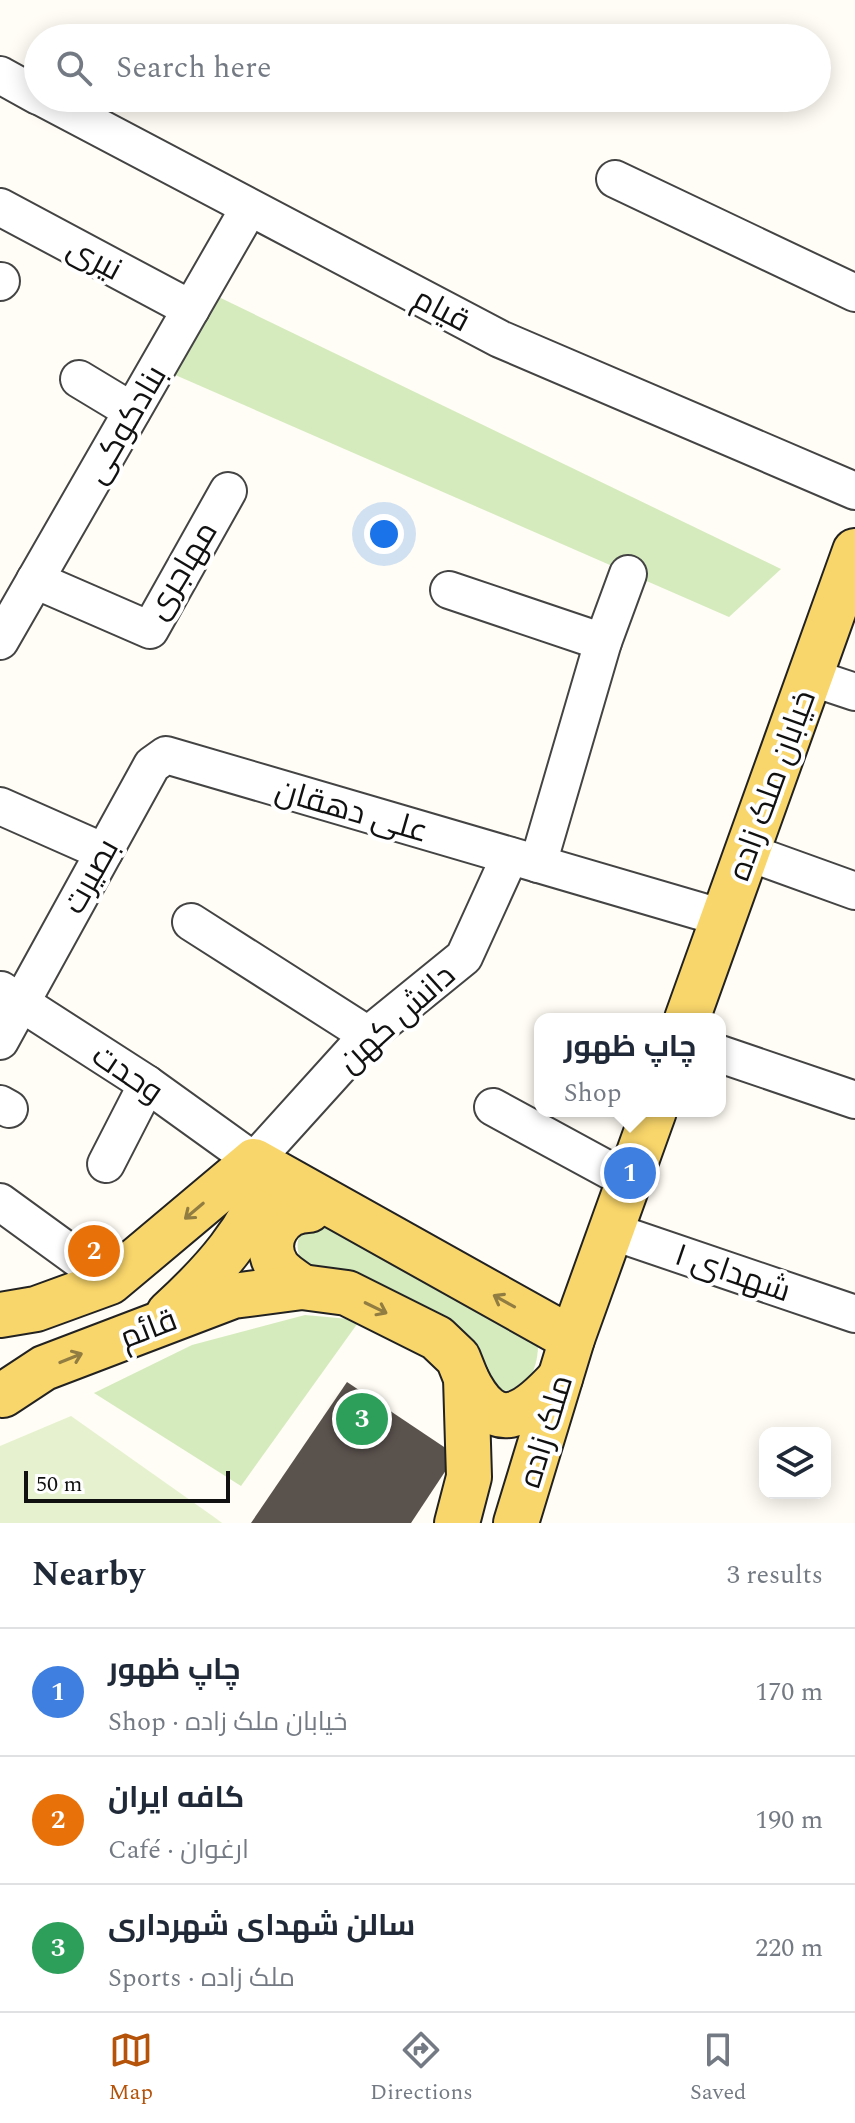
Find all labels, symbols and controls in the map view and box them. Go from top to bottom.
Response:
search box [24,24,831,112]
text: Search here [116,45,272,91]
icon: search [52,46,96,90]
street label: نیری [58,224,131,294]
street label: قیام [404,275,479,346]
street label: بنادکوکی [73,356,180,493]
street label: مهاجری [134,512,231,629]
your location [364,514,404,554]
street label: خیابان ملک زاده [715,683,830,888]
street label: علی دهقان [269,766,434,857]
street label: بصیرت [50,830,132,924]
street label: دانش کهن [327,953,467,1086]
popup [534,1013,726,1117]
text: چاپ ظهور [564,1024,696,1070]
street label: وحدت [81,1032,173,1116]
text: Shop [564,1073,621,1113]
pin: 1 [604,1143,656,1203]
one-way arrow [184,1202,205,1220]
pin: 2 [68,1221,120,1281]
street label: شهدای ۱ [668,1231,797,1316]
one-way arrow [493,1293,516,1309]
street label: قائم [112,1296,185,1363]
one-way arrow [364,1301,388,1316]
one-way arrow [58,1349,83,1364]
street label: ملک زاده [506,1369,587,1494]
pin: 3 [336,1389,388,1449]
map controls [759,1427,831,1499]
button: layers [759,1427,831,1499]
scale bar [24,1467,230,1503]
text: 50 m [36,1468,82,1501]
text: Nearby [32,1549,145,1601]
text: 3 results [727,1555,823,1595]
text: چاپ ظهور [108,1647,241,1693]
text: 1 [51,1672,65,1712]
text: 170 m [755,1672,823,1712]
text: Shop · خیابان ملک زاده [108,1702,347,1742]
text: کافه ایران [108,1775,244,1821]
text: 2 [51,1800,65,1840]
text: 190 m [755,1800,823,1840]
text: Café · ارغوان [108,1830,249,1870]
text: سالن شهدای شهرداری [108,1903,415,1949]
text: 3 [51,1928,65,1968]
text: 220 m [755,1928,823,1968]
text: Sports · ملک زاده [108,1958,295,1998]
tab: Map [109,2028,153,2109]
tab: Directions [370,2028,473,2109]
tab: Saved [690,2028,746,2109]

